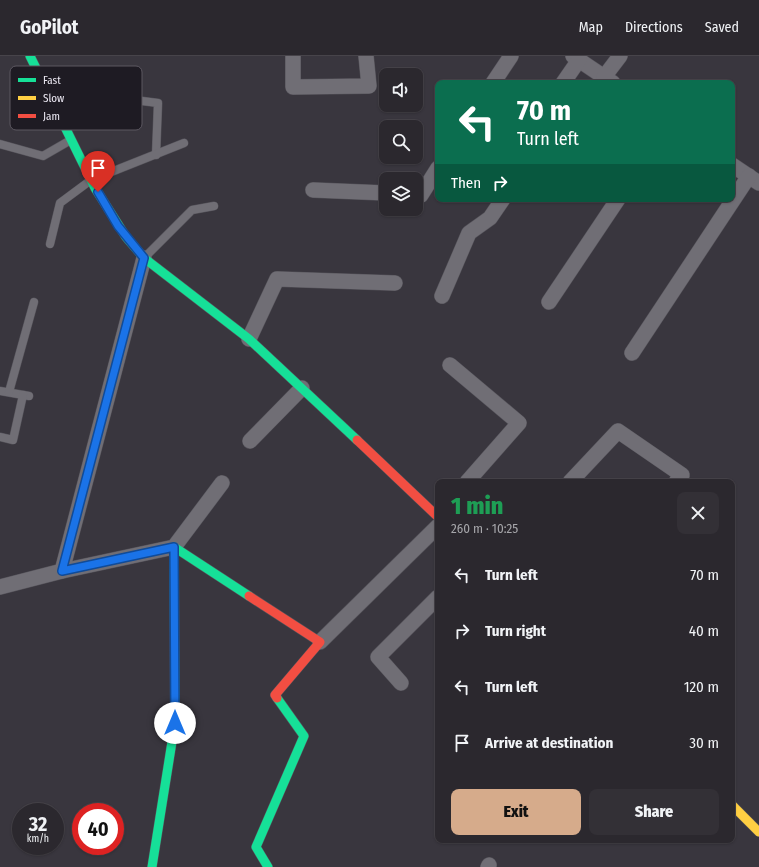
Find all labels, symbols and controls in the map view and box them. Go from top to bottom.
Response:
text: GoPilot [20,16,79,39]
text: Map [579,19,603,36]
text: Directions [625,19,683,36]
text: Saved [705,19,739,36]
legend [10,66,142,130]
map controls [379,68,423,216]
button: sound [379,68,423,112]
text: Fast [43,74,61,87]
text: Slow [43,92,64,105]
text: 70 m [517,94,571,127]
icon: left [451,96,503,148]
text: Jam [43,110,60,123]
button: search [379,120,423,164]
text: Turn left [517,128,579,150]
pin [81,151,115,192]
icon: arrive [87,157,109,179]
button: layers [379,172,423,216]
icon: right [489,172,511,194]
text: Then [451,174,481,192]
text: 1 min [451,492,503,520]
button: close [677,492,719,534]
text: 260 m · 10:25 [451,521,518,536]
icon: left [451,564,473,586]
text: Turn left [485,566,538,584]
text: 70 m [690,566,719,584]
icon: right [451,620,473,642]
text: Turn right [485,622,546,640]
text: 40 m [689,622,719,640]
icon: left [451,676,473,698]
text: Turn left [485,678,538,696]
text: 120 m [684,678,719,696]
position arrow [154,702,196,744]
icon: arrive [451,732,473,754]
text: Arrive at destination [485,734,613,752]
text: 30 m [689,734,719,752]
button: Exit [451,789,581,835]
button: Share [589,789,719,835]
speed limit sign: 40 [72,803,124,855]
text: 32 [29,812,47,836]
text: km/h [27,833,49,845]

